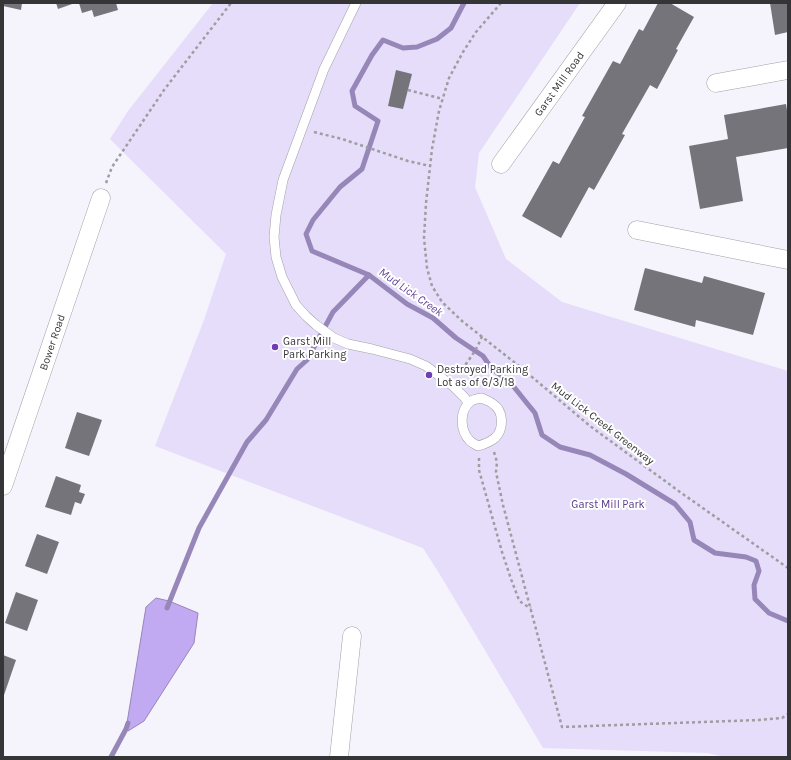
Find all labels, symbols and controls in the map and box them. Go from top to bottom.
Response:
street label: Garst Mill Road [532,49,587,119]
water label: Mud Lick Creek [376,265,447,320]
street label: Bower Road [37,312,68,372]
place label: Garst Mill Park Parking [283,335,347,361]
marker: Garst Mill Park Parking [270,342,280,352]
place label: Destroyed Parking Lot as of 6/3/18 [437,363,529,389]
marker: Destroyed Parking Lot as of 6/3/18 [424,370,434,380]
street label: Mud Lick Creek Greenway [549,379,657,468]
park label: Garst Mill Park [571,498,645,511]

